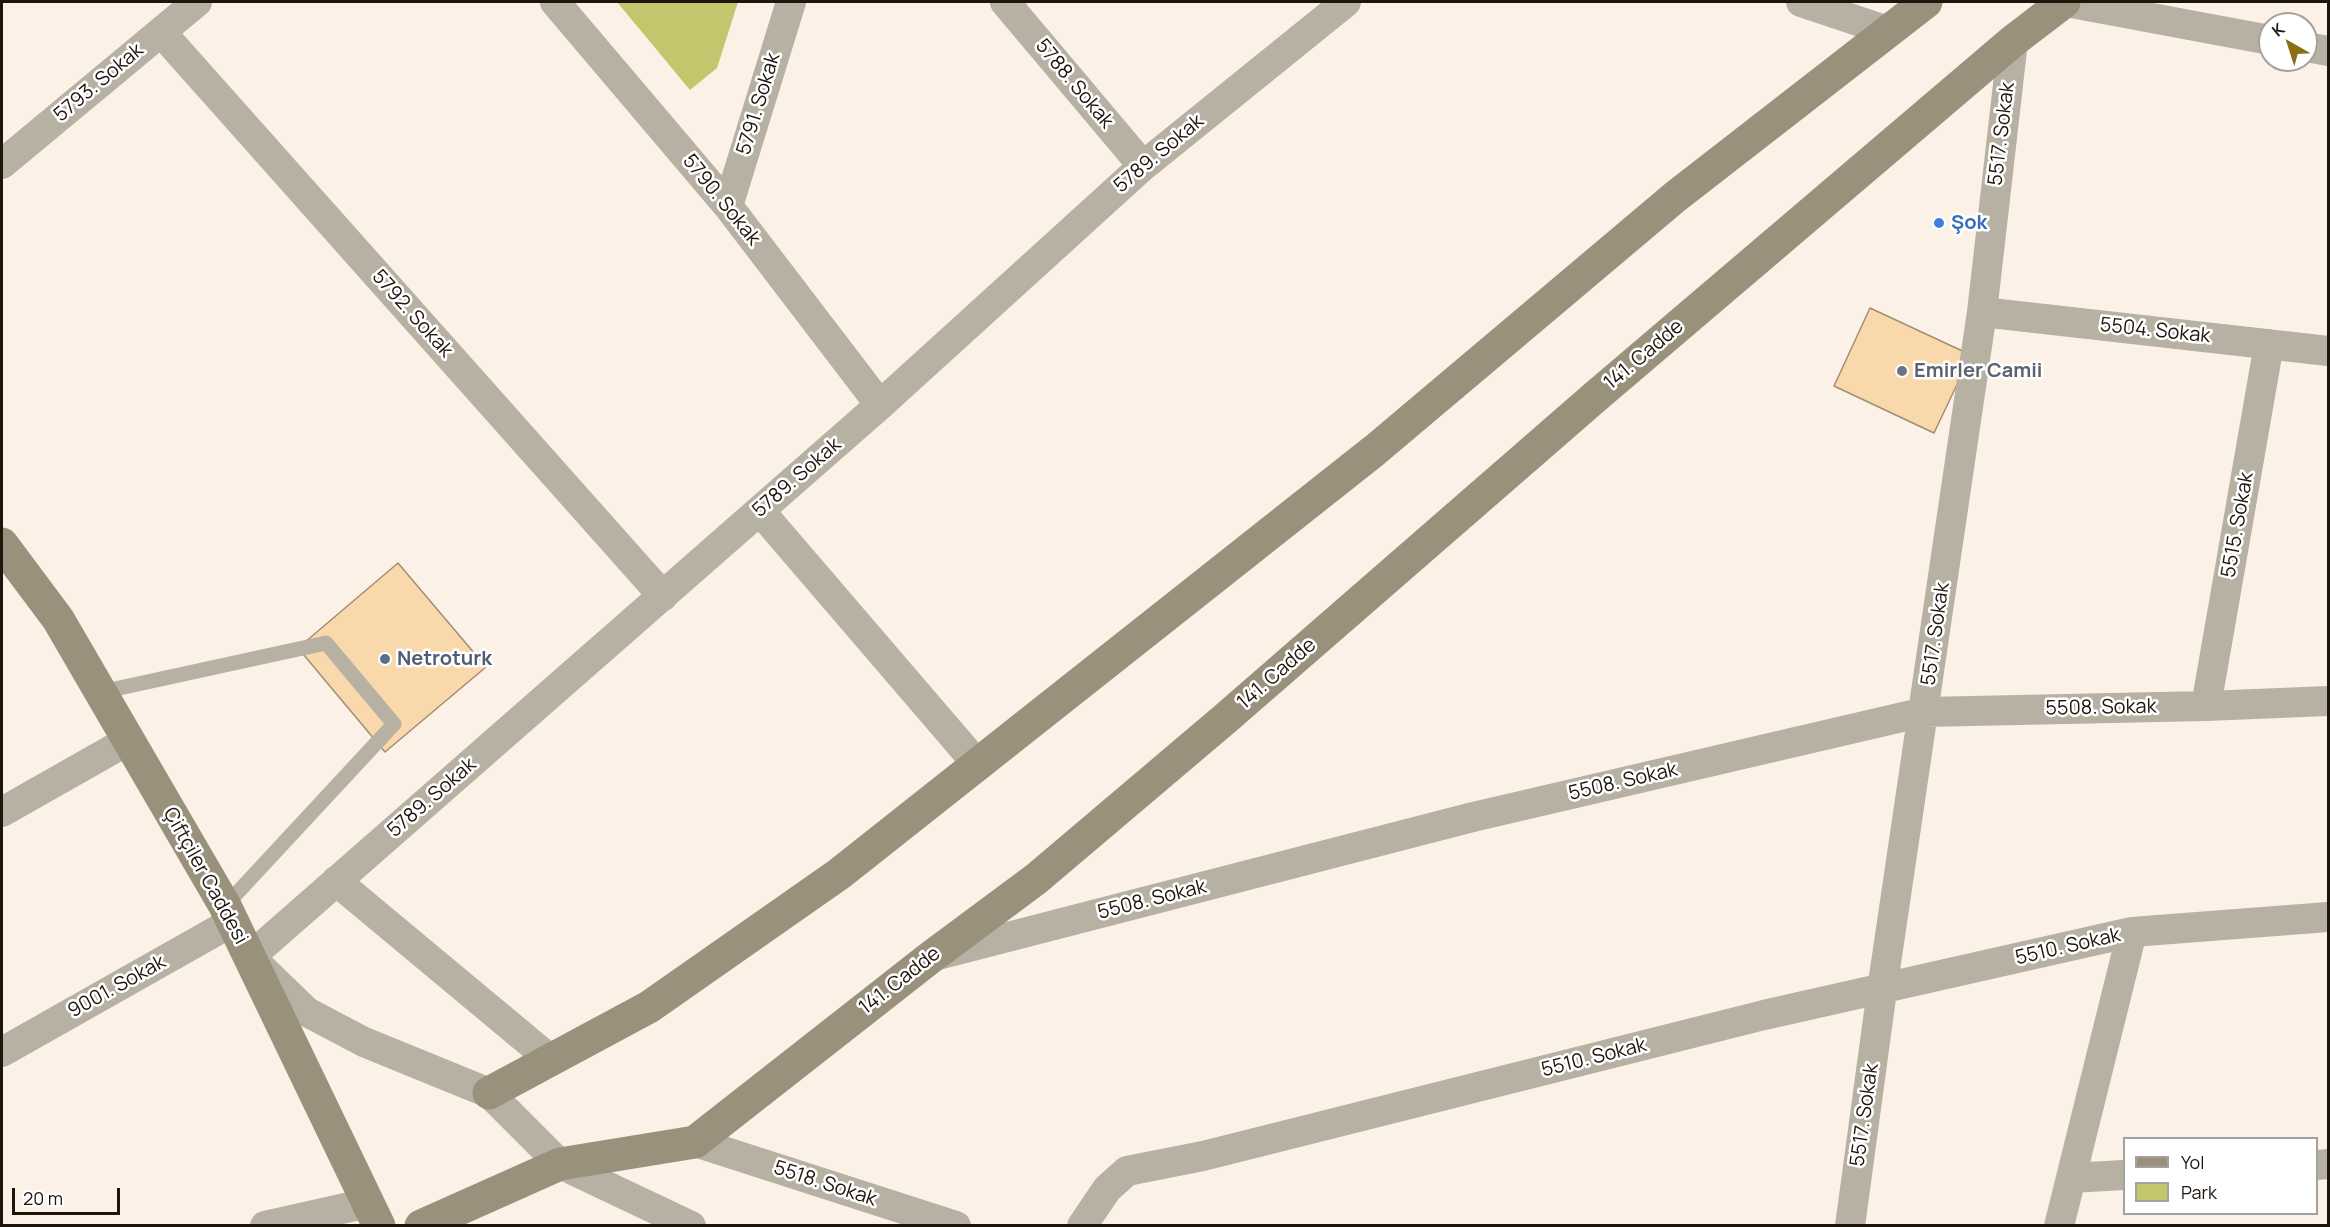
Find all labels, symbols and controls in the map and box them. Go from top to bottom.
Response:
north arrow [2258,12,2318,72]
text: K [2267,18,2289,41]
street label: 5788. Sokak [1030,35,1118,133]
street label: 5793. Sokak [49,39,149,127]
street label: 5791. Sokak [732,50,786,158]
street label: 5517. Sokak [1984,81,2020,187]
street label: 5789. Sokak [1109,110,1209,198]
street label: 5790. Sokak [677,150,765,250]
place label: Şok [1951,211,1987,235]
marker: Şok [1932,216,1946,230]
street label: 5792. Sokak [366,265,458,363]
street label: 5504. Sokak [2099,313,2211,349]
street label: 141. Cadde [1599,315,1689,395]
place label: Emirler Camii [1914,359,2042,383]
marker: Emirler Camii [1895,364,1909,378]
street label: 5789. Sokak [748,433,846,523]
street label: 5515. Sokak [2217,470,2259,580]
street label: 5517. Sokak [1917,581,1955,687]
street label: 141. Cadde [1233,633,1321,715]
place label: Netroturk [397,647,492,671]
marker: Netroturk [378,652,392,666]
street label: 5508. Sokak [2045,695,2157,721]
street label: 5789. Sokak [383,753,481,843]
street label: 5508. Sokak [1566,758,1680,806]
street label: Çiftçiler Caddesi [157,803,253,949]
street label: 5508. Sokak [1095,875,1209,925]
street label: 5510. Sokak [2013,923,2123,971]
street label: 141. Cadde [855,942,945,1020]
street label: 9001. Sokak [64,950,170,1024]
street label: 5510. Sokak [1539,1033,1649,1083]
street label: 5517. Sokak [1846,1062,1884,1168]
legend [2123,1137,2318,1215]
text: Yol [2181,1150,2204,1174]
street label: 5518. Sokak [771,1156,879,1212]
scale bar [15,1176,123,1214]
text: Park [2181,1180,2217,1204]
text: 20 m [23,1186,63,1210]

